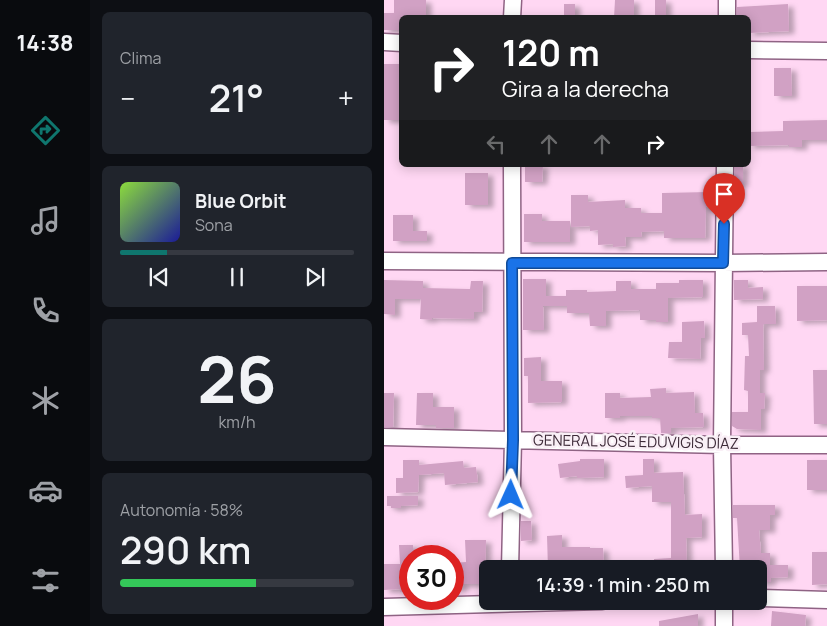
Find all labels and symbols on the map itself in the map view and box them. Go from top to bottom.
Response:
pin [703,173,745,224]
street label: GENERAL JOSÉ EDUVIGIS DÍAZ [533,429,739,454]
position arrow [484,468,536,520]
speed limit sign: 30 [399,545,464,610]

